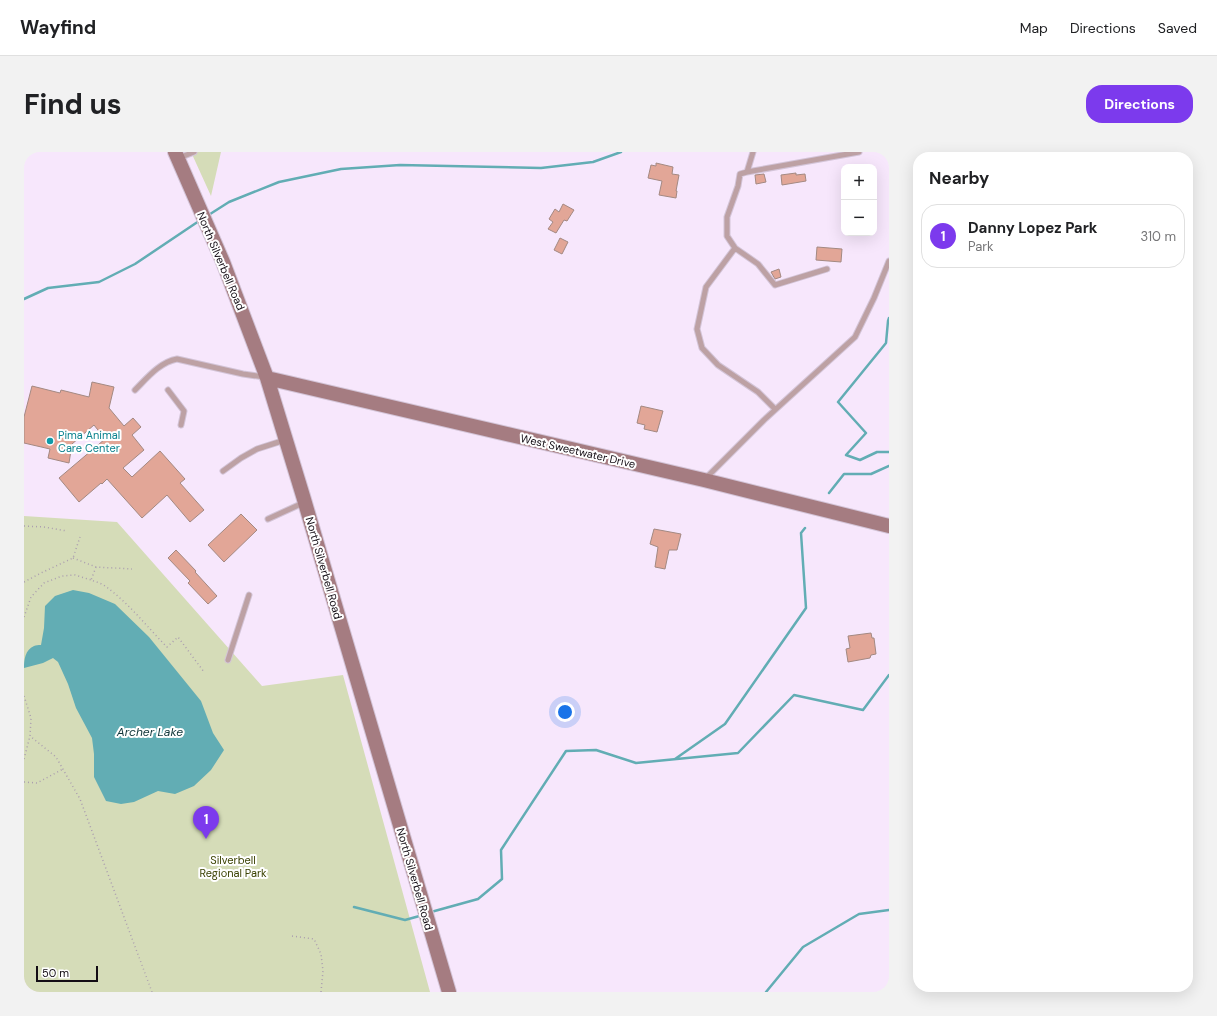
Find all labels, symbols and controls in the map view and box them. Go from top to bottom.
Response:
text: Wayfind [20,15,96,40]
text: Map [1020,19,1048,37]
text: Directions [1070,19,1136,37]
text: Saved [1158,19,1197,37]
button: Directions [1086,85,1193,123]
text: Find us [24,86,122,123]
map controls [841,164,877,236]
button: + [841,164,877,200]
text: Nearby [929,167,989,189]
button: − [841,200,877,236]
street label: North Silverbell Road [194,210,248,312]
text: Danny Lopez Park [968,218,1097,238]
text: 1 [941,228,945,245]
text: 310 m [1141,228,1176,245]
text: Park [968,238,994,255]
place label: Pima Animal Care Center [58,428,120,455]
street label: West Sweetwater Drive [519,431,637,471]
marker: Pima Animal Care Center [45,436,55,446]
street label: North Silverbell Road [303,515,345,621]
your location [555,702,575,722]
water label: Archer Lake [116,724,183,740]
pin: 1 [193,806,219,839]
street label: North Silverbell Road [394,826,436,932]
park label: Silverbell Regional Park [199,853,267,880]
scale bar [36,964,98,983]
text: 50 m [42,966,69,980]

